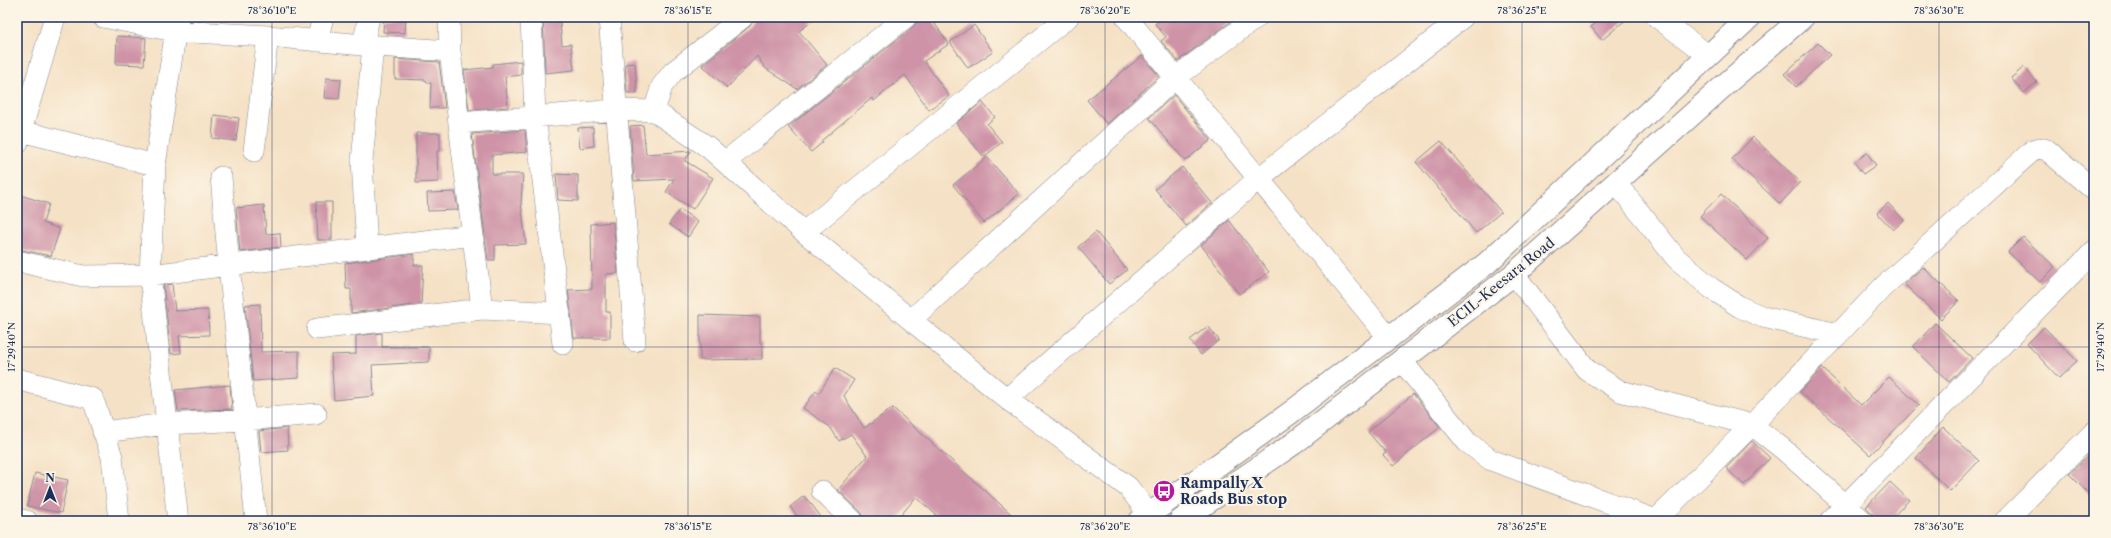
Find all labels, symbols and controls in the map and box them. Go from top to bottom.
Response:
text: 78°36'10"E [248,4,296,17]
text: 78°36'15"E [664,4,712,17]
text: 78°36'20"E [1080,4,1130,17]
text: 78°36'25"E [1497,4,1547,17]
text: 78°36'30"E [1914,4,1964,17]
street label: ECIL-Keesara Road [1444,233,1558,331]
text: 17°29'40"N [5,322,18,372]
text: 17°29'40"N [2094,322,2107,372]
north arrow [30,468,70,508]
text: N [45,471,55,485]
place label: Rampally X Roads Bus stop [1180,474,1287,508]
bus stop icon: Rampally X Roads Bus stop [1151,478,1177,504]
text: 78°36'10"E [248,520,296,533]
text: 78°36'15"E [664,520,712,533]
text: 78°36'20"E [1080,520,1130,533]
text: 78°36'25"E [1497,520,1547,533]
text: 78°36'30"E [1914,520,1964,533]

